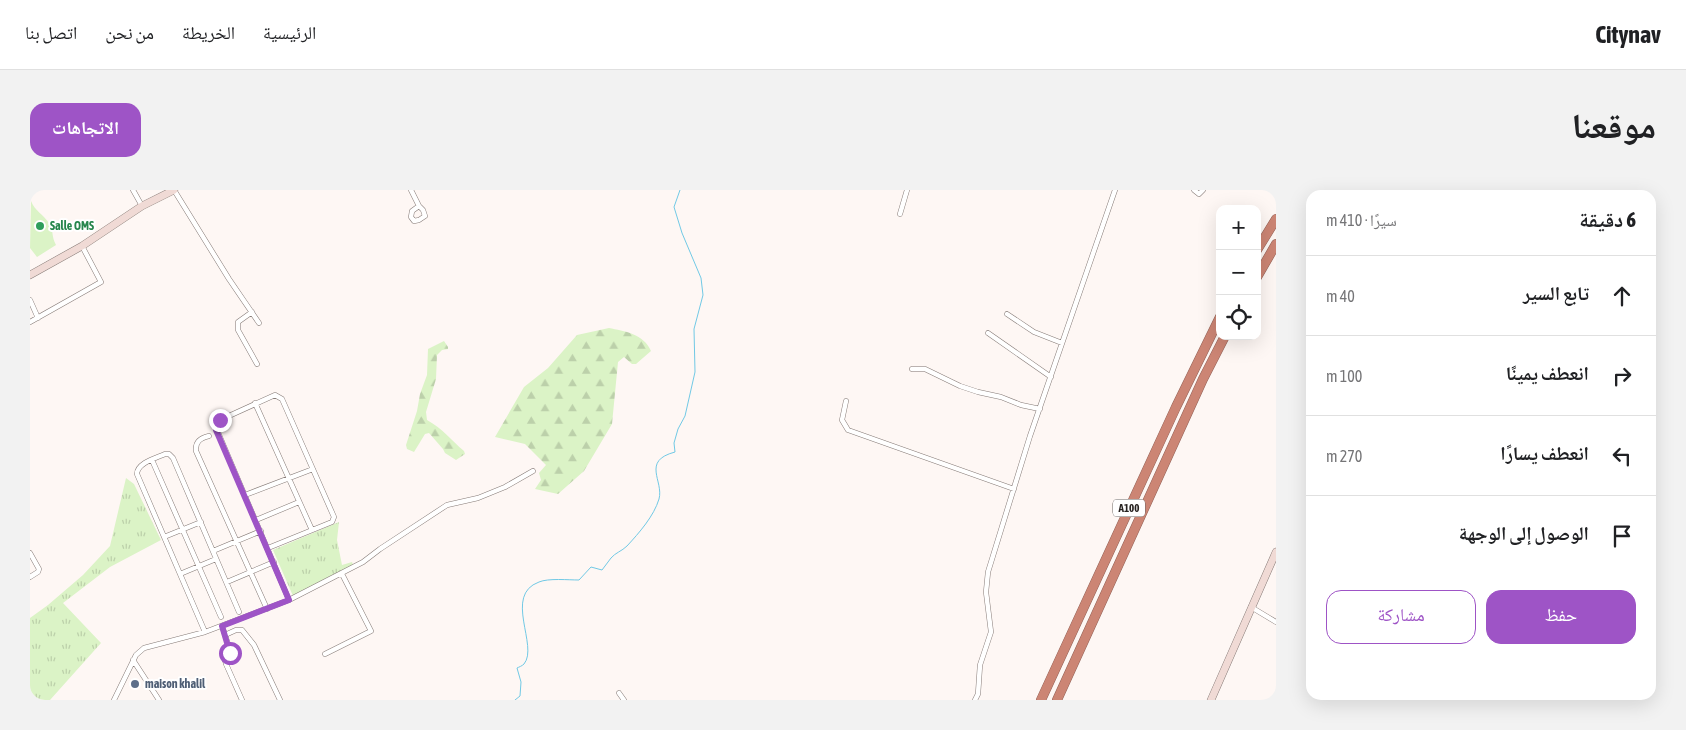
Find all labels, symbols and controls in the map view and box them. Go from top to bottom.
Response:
text: Citynav [1595,21,1661,48]
text: اتصل بنا [25,22,77,43]
text: من نحن [105,22,154,43]
text: الخريطة [182,22,235,43]
text: الرئيسية [263,22,316,43]
button: الاتجاهات [30,103,141,157]
text: موقعنا [1571,105,1656,145]
map controls [1216,205,1261,340]
button: + [1216,205,1261,250]
text: 6 دقيقة [1579,207,1636,231]
text: سيرًا · 410 m [1326,211,1397,229]
place label: Salle OMS [50,219,94,233]
marker: Salle OMS [34,220,46,232]
button: − [1216,250,1261,295]
text: تابع السير [1523,282,1589,304]
icon: ahead [1608,282,1636,310]
text: 40 m [1326,287,1355,305]
button: locate [1216,295,1261,340]
text: انعطف يمينًا [1506,362,1589,384]
icon: right [1608,362,1636,390]
text: 100 m [1326,367,1362,385]
route end [209,409,232,432]
text: انعطف يسارًا [1500,442,1589,464]
icon: left [1608,442,1636,470]
text: 270 m [1326,447,1362,465]
road number: A100 [1113,500,1145,516]
text: الوصول إلى الوجهة [1459,522,1589,544]
icon: arrive [1608,522,1636,550]
button: مشاركة [1326,590,1476,644]
button: حفظ [1486,590,1636,644]
route start [219,642,242,665]
place label: maison khalil [145,677,206,691]
marker: maison khalil [129,678,141,690]

